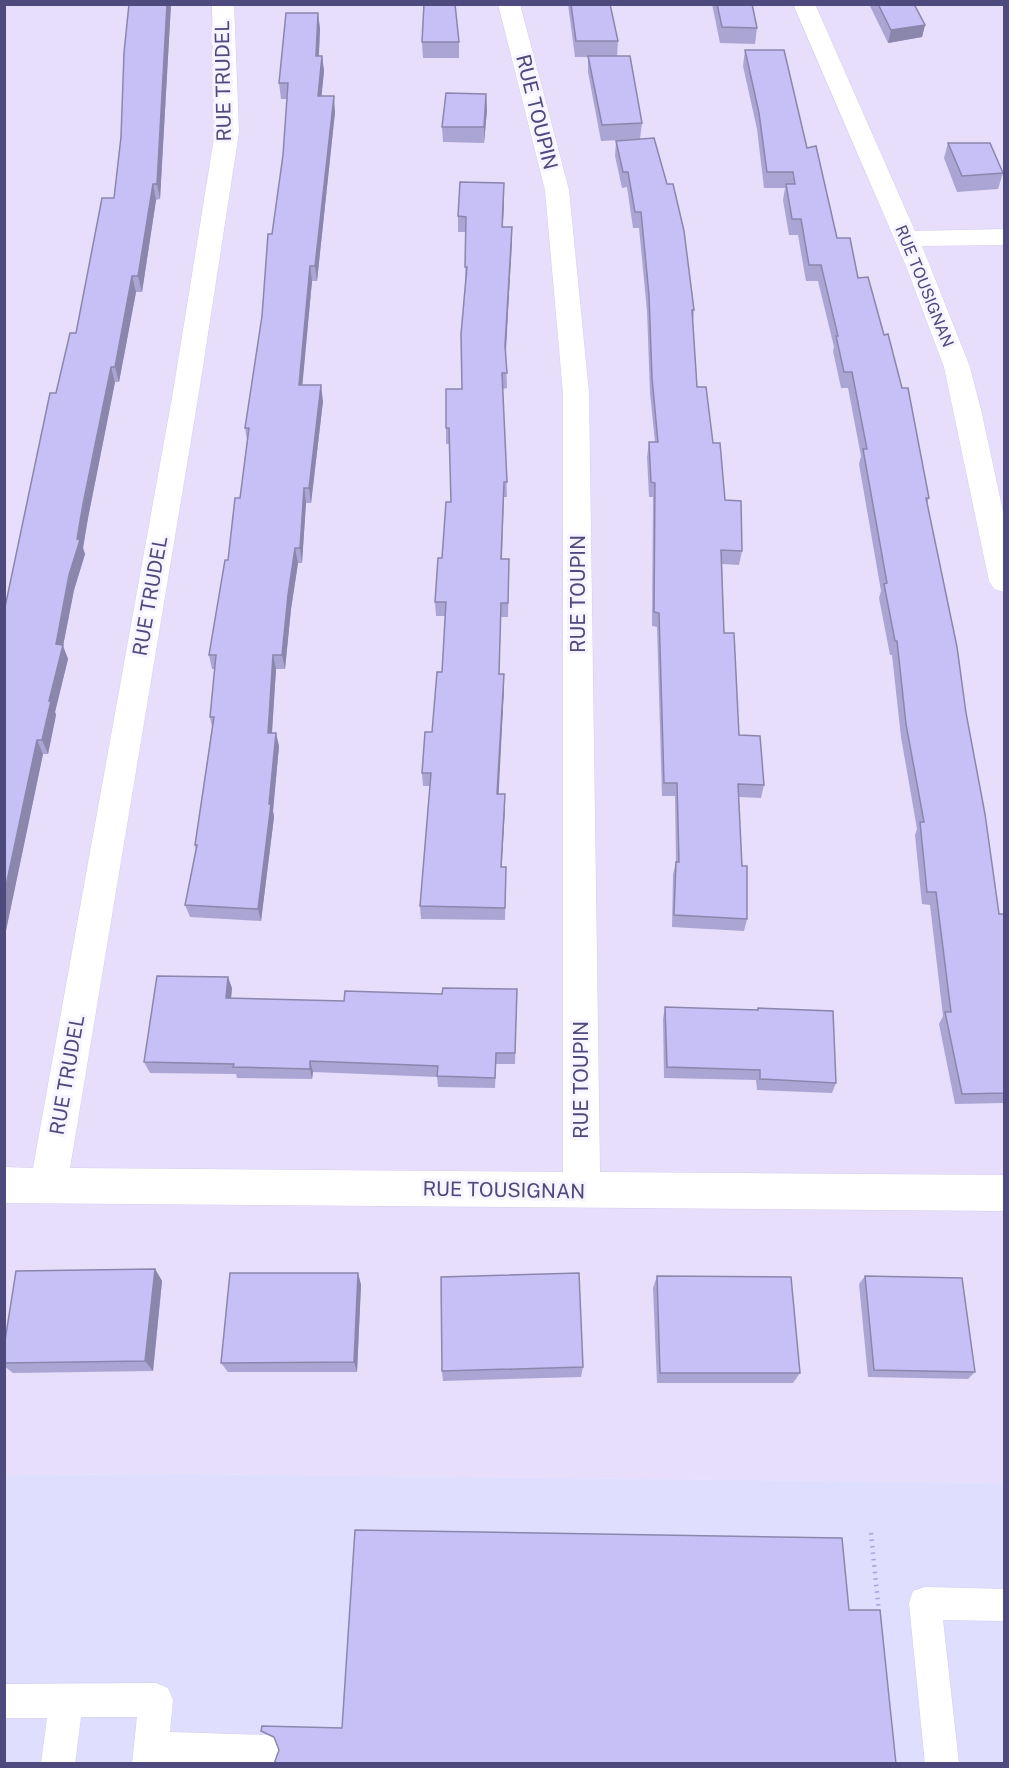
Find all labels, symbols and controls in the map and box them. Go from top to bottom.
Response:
street label: RUE TRUDEL [210,20,236,142]
street label: RUE TOUPIN [511,52,563,172]
street label: RUE TOUSIGNAN [891,222,958,350]
street label: RUE TRUDEL [128,534,172,658]
street label: RUE TOUPIN [566,535,590,653]
street label: RUE TRUDEL [45,1013,89,1137]
street label: RUE TOUPIN [569,1021,593,1139]
street label: RUE TOUSIGNAN [423,1177,585,1203]

